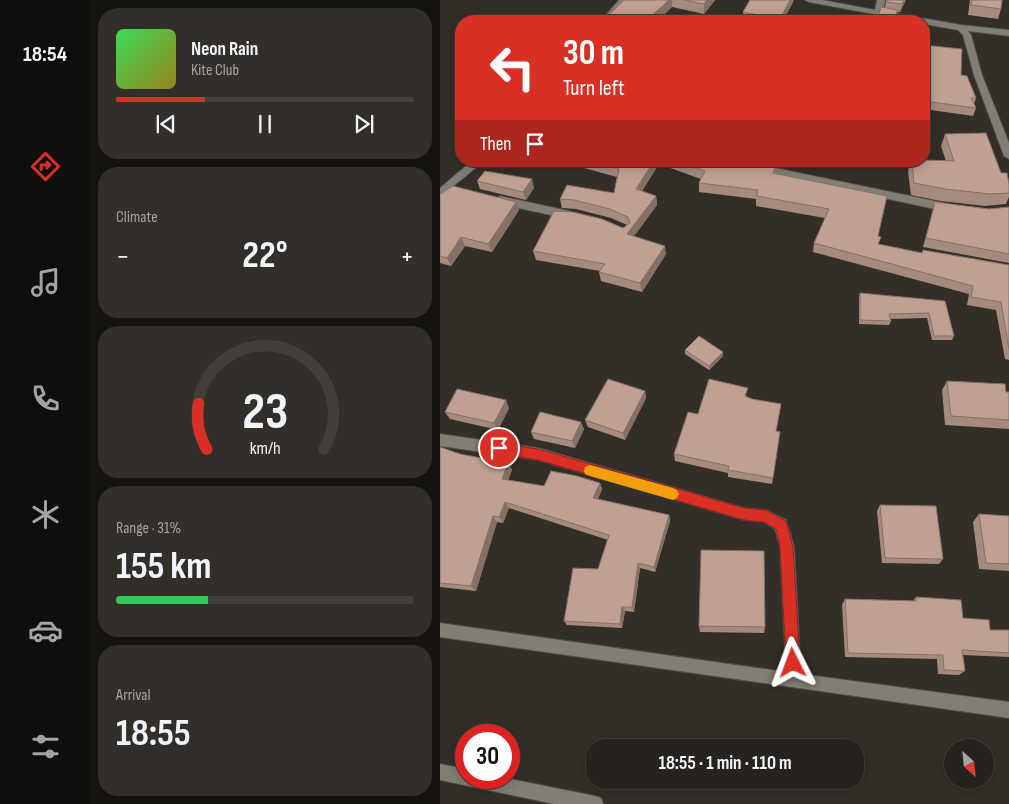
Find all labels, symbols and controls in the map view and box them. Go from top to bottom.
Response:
text: 30 m [563,32,624,75]
icon: left [480,35,545,100]
text: Neon Rain [191,38,258,61]
text: 18:54 [23,41,67,68]
text: Kite Club [191,61,239,80]
text: Turn left [563,75,625,102]
icon: previous [152,110,180,138]
icon: pause [251,110,279,138]
icon: next [350,110,378,138]
icon: arrive [521,130,549,158]
text: Then [480,133,511,156]
icon: directions [28,149,63,184]
text: Climate [116,208,158,227]
text: 22° [242,233,288,278]
text: − [116,240,130,273]
text: + [400,240,414,273]
icon: music [28,265,63,300]
icon: phone [28,381,63,416]
text: 23 [242,381,288,444]
pin [478,427,520,469]
icon: arrive [485,434,513,462]
text: km/h [250,438,280,459]
icon: climate [28,497,63,532]
text: Range · 31% [116,519,181,538]
text: 155 km [116,544,212,589]
icon: car [28,613,63,648]
position arrow [766,636,818,688]
text: Arrival [116,686,150,705]
text: 18:55 [116,711,191,756]
speed limit sign: 30 [455,724,520,789]
icon: filters [28,729,63,764]
north arrow [944,739,994,789]
map controls [944,739,994,789]
text: 18:55 · 1 min · 110 m [658,752,792,775]

